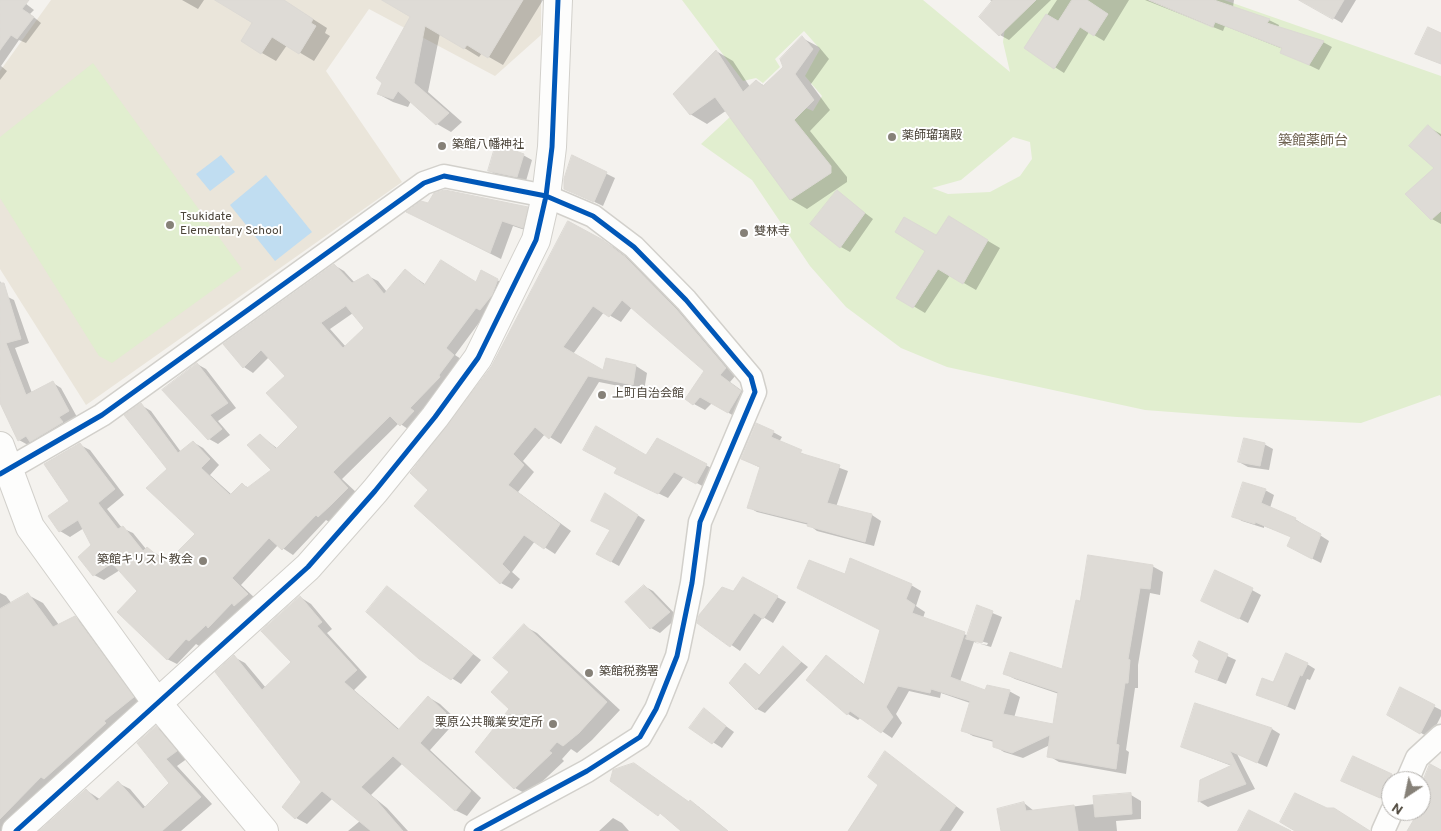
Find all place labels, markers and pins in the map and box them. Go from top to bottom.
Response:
place label: 薬師瑠璃殿 [902,130,962,144]
marker: 薬師瑠璃殿 [886,131,898,143]
place label: 築館八幡神社 [452,139,524,153]
marker: 築館八幡神社 [436,140,448,152]
place label: Tsukidate Elementary School [180,211,282,239]
marker: Tsukidate Elementary School [164,219,176,231]
place label: 雙林寺 [754,226,790,240]
marker: 雙林寺 [738,227,750,239]
place label: 上町自治会館 [612,388,684,402]
marker: 上町自治会館 [596,389,608,401]
place label: 築館キリスト教会 [97,554,193,568]
marker: 築館キリスト教会 [197,555,209,567]
place label: 築館税務署 [599,666,659,680]
marker: 築館税務署 [583,667,595,679]
place label: 栗原公共職業安定所 [435,717,543,731]
marker: 栗原公共職業安定所 [547,718,559,730]

